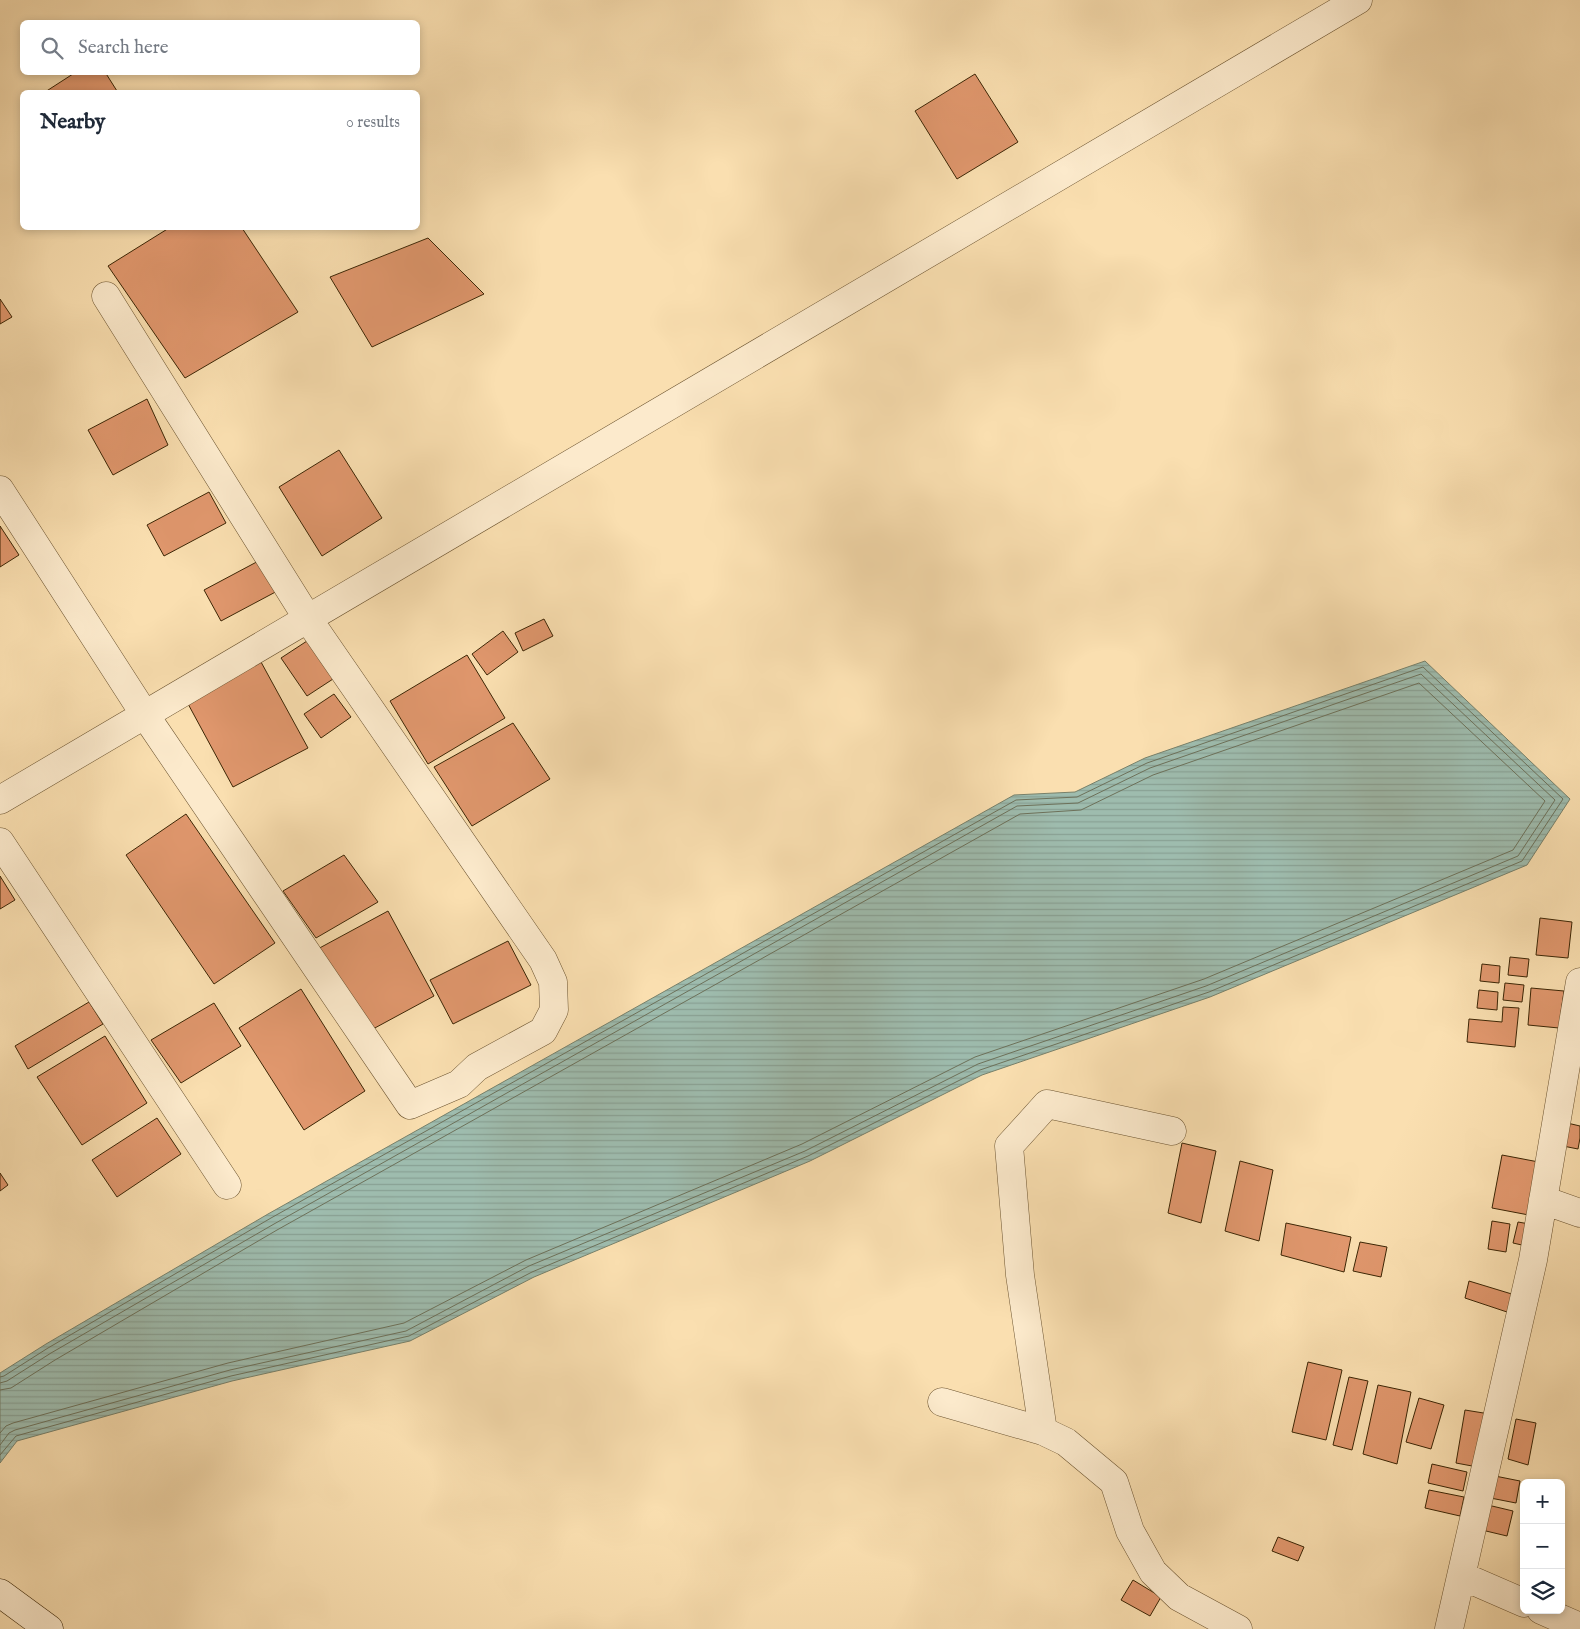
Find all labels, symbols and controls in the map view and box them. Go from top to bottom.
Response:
search box [20,20,420,75]
icon: search [38,34,66,62]
text: Search here [78,36,169,60]
text: Nearby [40,109,105,136]
text: 0 results [346,113,400,133]
map controls [1520,1479,1565,1614]
button: + [1520,1479,1565,1524]
button: − [1520,1524,1565,1569]
button: layers [1520,1569,1565,1614]

